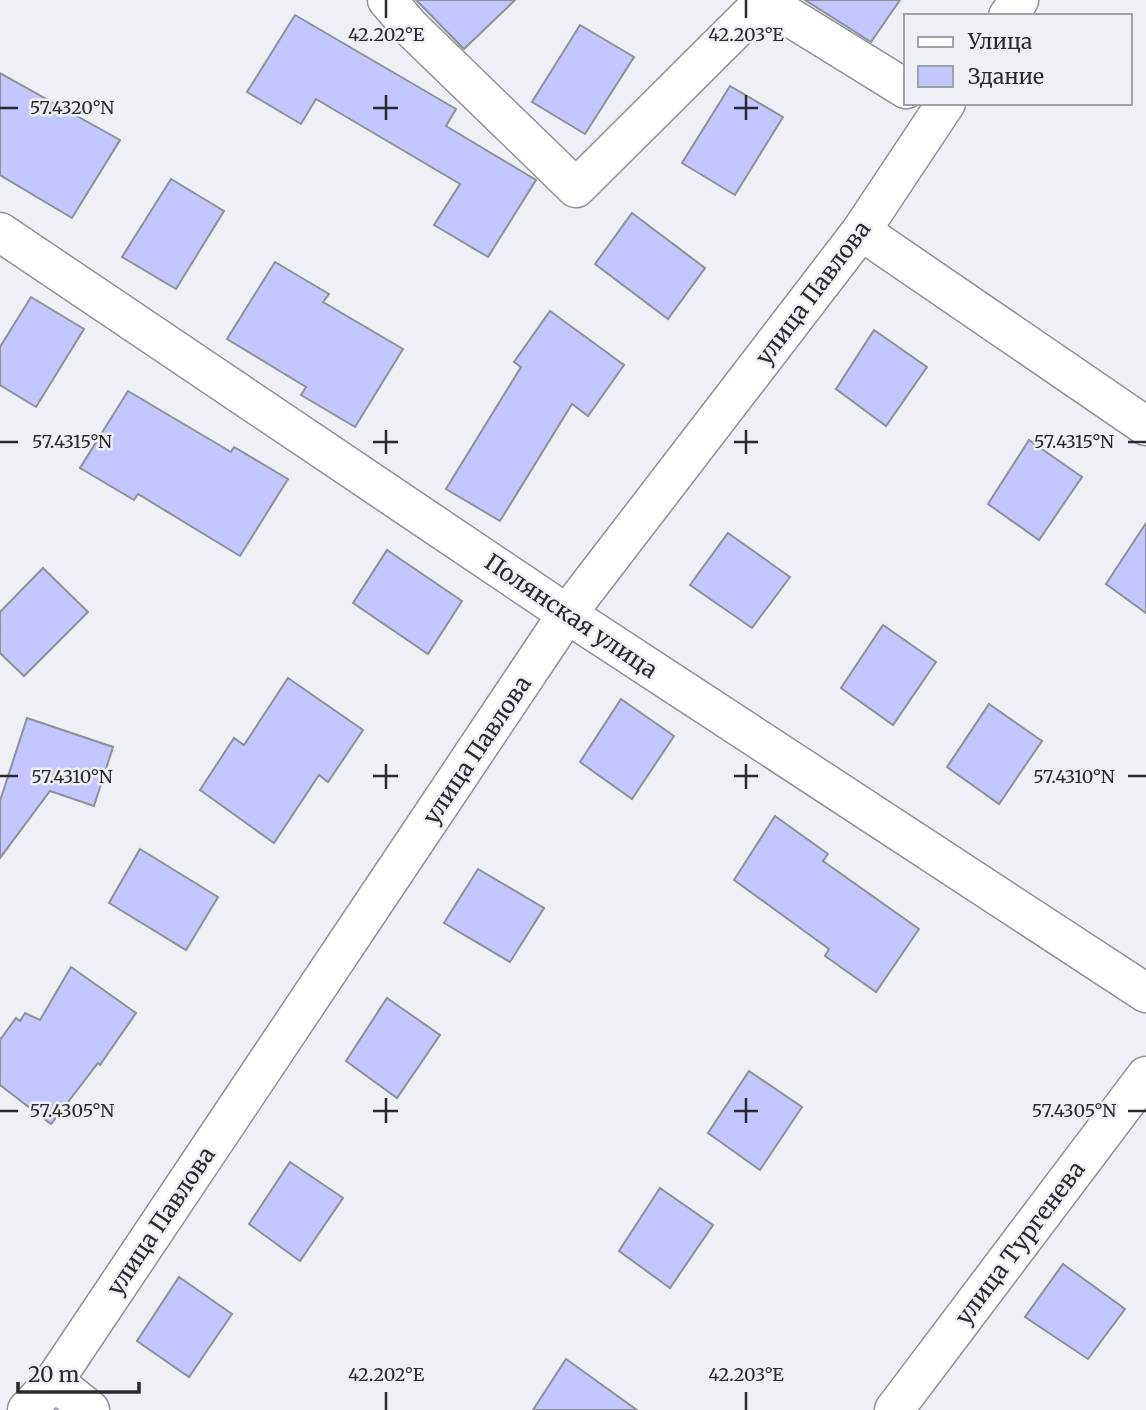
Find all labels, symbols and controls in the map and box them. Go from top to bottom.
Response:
legend [904,14,1132,105]
text: 42.202°E [348,23,425,46]
text: 42.203°E [708,23,784,46]
text: Улица [967,28,1032,55]
text: Здание [968,63,1044,90]
text: 57.4320°N [30,96,114,119]
street label: улица Павлова [749,215,876,370]
text: 57.4315°N [32,430,112,453]
text: 57.4315°N [1034,430,1114,453]
street label: Полянская улица [479,547,663,684]
street label: улица Павлова [416,670,537,830]
text: 57.4310°N [31,765,113,788]
text: 57.4310°N [1033,765,1115,788]
text: 57.4305°N [30,1099,114,1122]
text: 57.4305°N [1032,1099,1116,1122]
street label: улица Павлова [100,1141,221,1301]
street label: улица Тургенева [949,1155,1091,1330]
scale bar [18,1350,138,1394]
text: 20 m [28,1361,80,1388]
text: 42.202°E [348,1363,425,1386]
text: 42.203°E [708,1363,784,1386]

